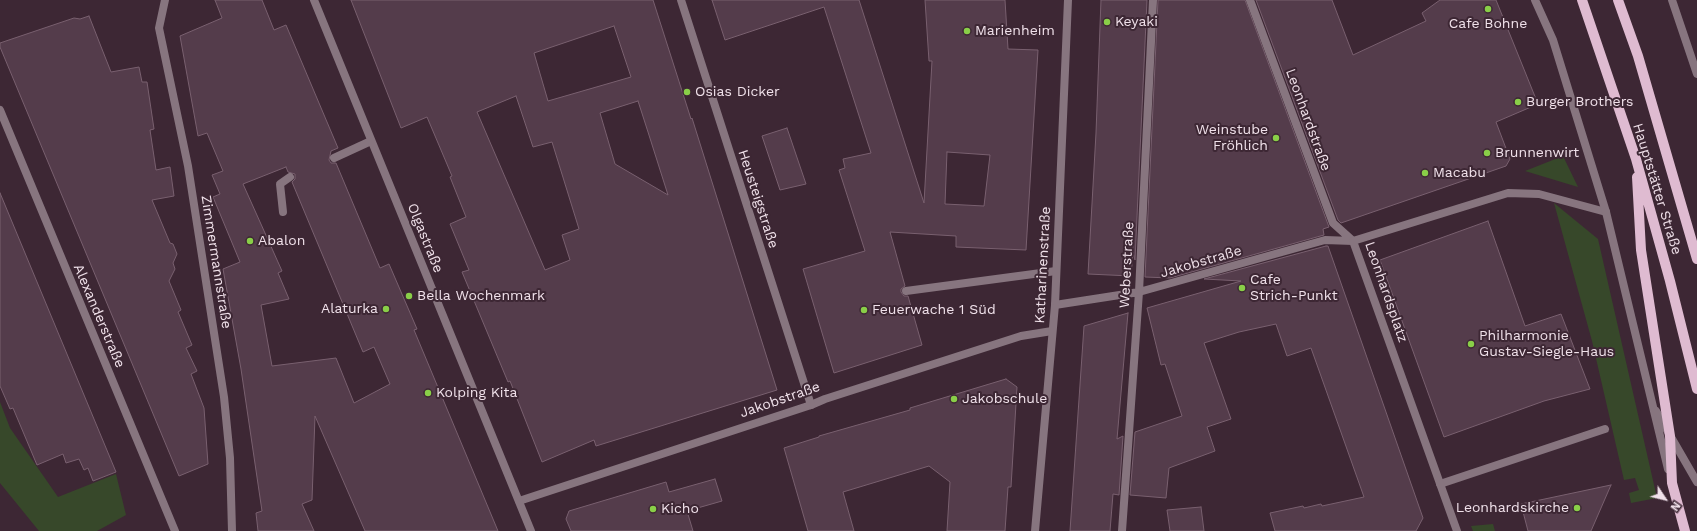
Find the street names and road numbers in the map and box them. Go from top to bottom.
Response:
street label: Leonhardstraße [1282,67,1334,173]
street label: Hauptstätter Straße [1629,121,1685,257]
street label: Heusteigstraße [734,148,782,250]
street label: Zimmermannstraße [197,194,235,330]
street label: Olgastraße [403,201,447,275]
street label: Katharinenstraße [1032,206,1054,324]
street label: Weberstraße [1116,221,1138,309]
street label: Leonhardsplatz [1361,239,1411,345]
street label: Jakobstraße [1158,242,1244,282]
street label: Alexanderstraße [70,262,128,370]
street label: Jakobstraße [738,378,822,422]

